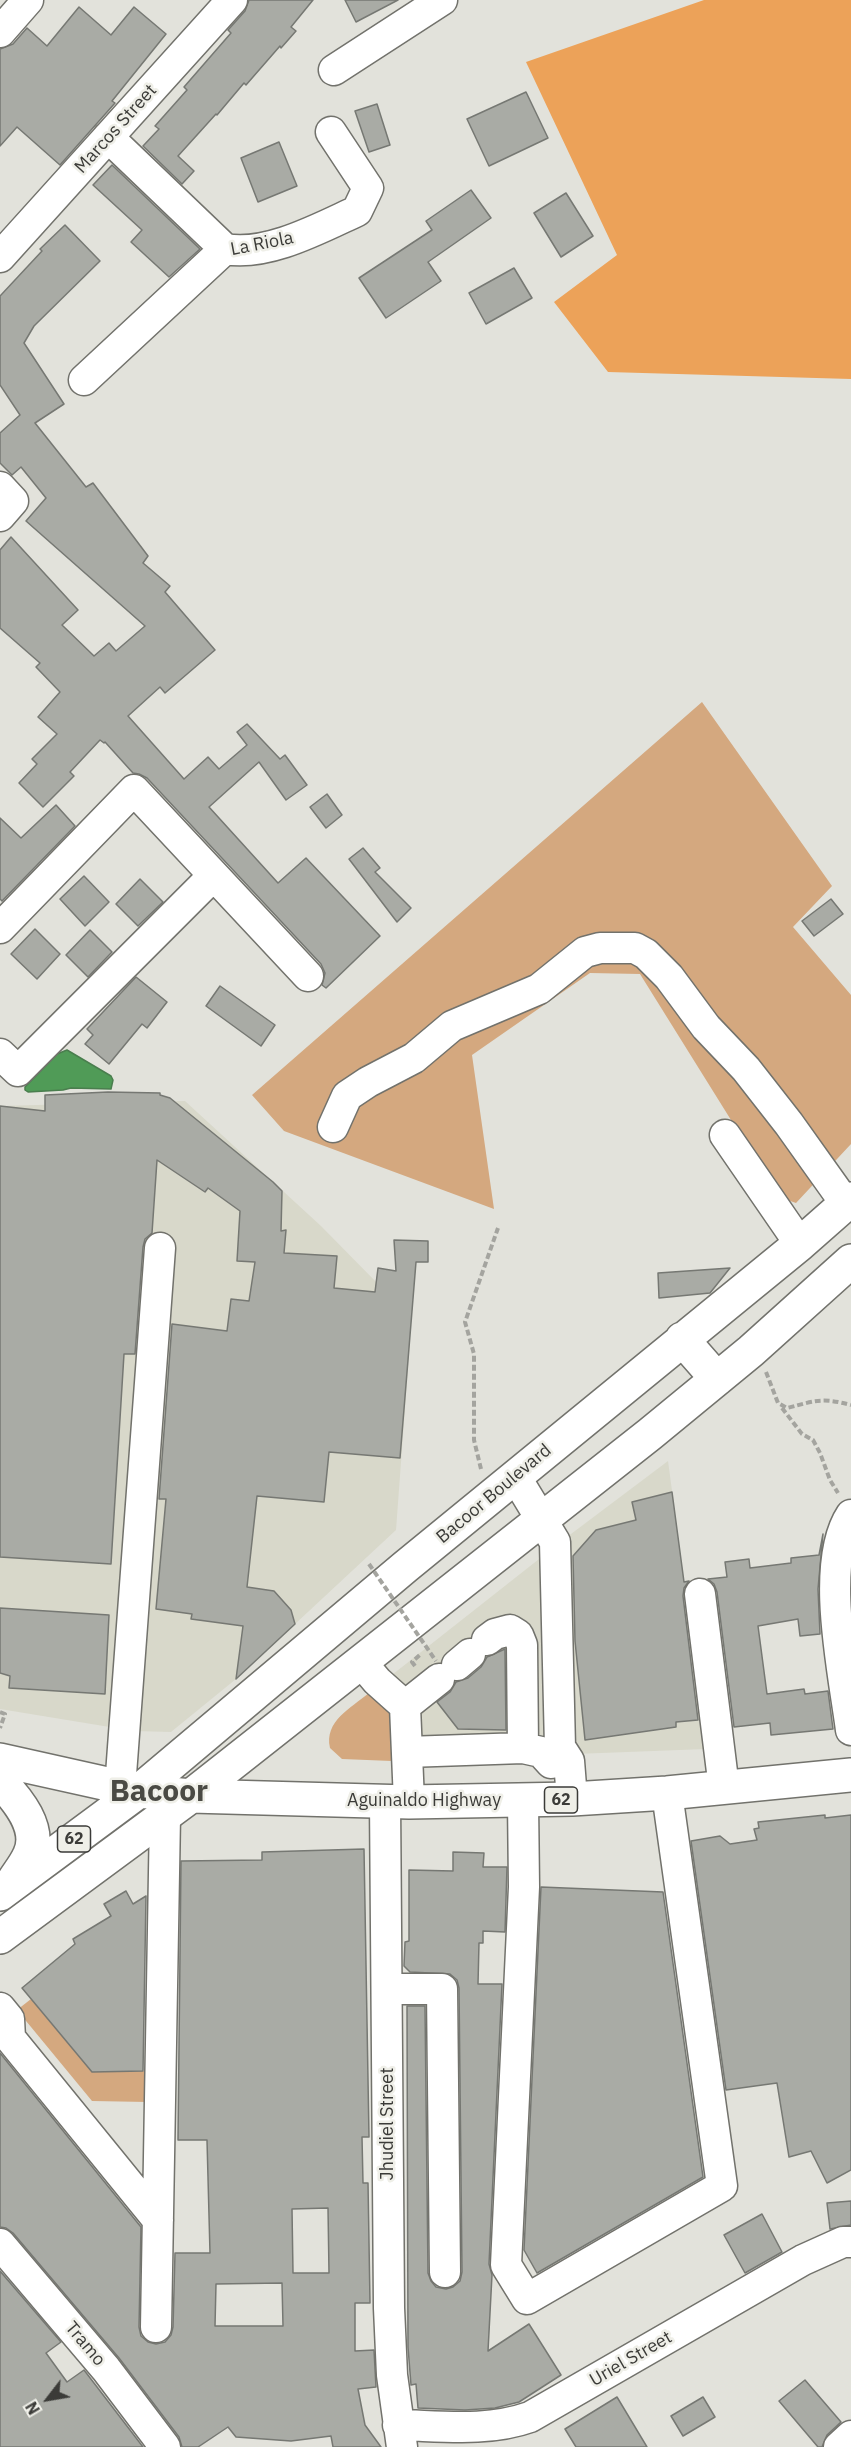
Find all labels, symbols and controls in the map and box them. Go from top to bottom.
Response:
street label: Marcos Street [70,80,162,178]
street label: La Riola [229,227,295,261]
street label: Bacoor Boulevard [432,1440,556,1548]
district label: Bacoor [110,1774,208,1810]
road number: 62 [544,1787,578,1813]
street label: Aguinaldo Highway [347,1790,501,1812]
road number: 62 [58,1826,90,1852]
street label: Jhudiel Street [377,2068,399,2180]
street label: Tramo [60,2317,110,2371]
street label: Uriel Street [586,2327,676,2391]
north arrow [18,2369,78,2429]
text: N [21,2398,44,2418]

